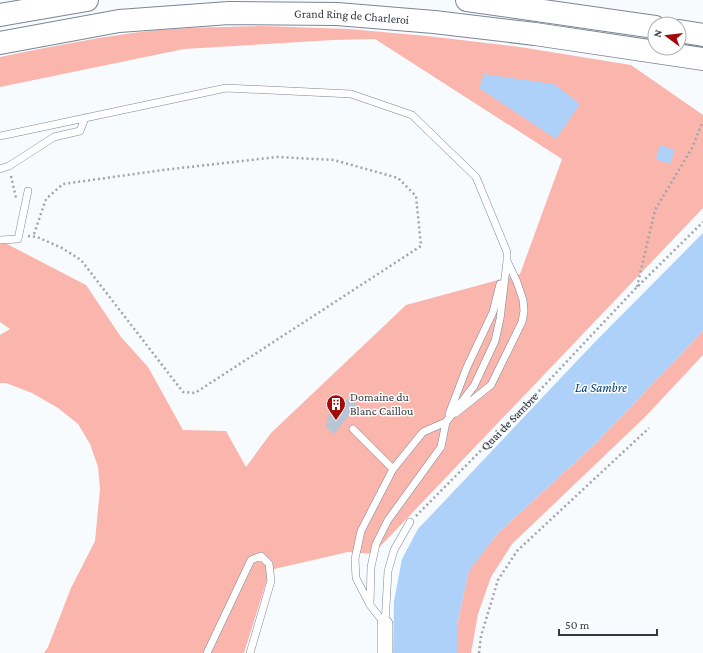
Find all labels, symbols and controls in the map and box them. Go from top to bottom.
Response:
street label: Grand Ring de Charleroi [294,7,410,27]
north arrow [647,16,687,56]
text: N [651,28,664,39]
water label: La Sambre [575,380,627,395]
place label: Domaine du Blanc Caillou [350,390,414,418]
street label: Quai de Sambre [478,390,541,453]
building icon: Domaine du Blanc Caillou [325,393,347,421]
scale bar [559,611,657,637]
text: 50 m [565,618,590,632]

